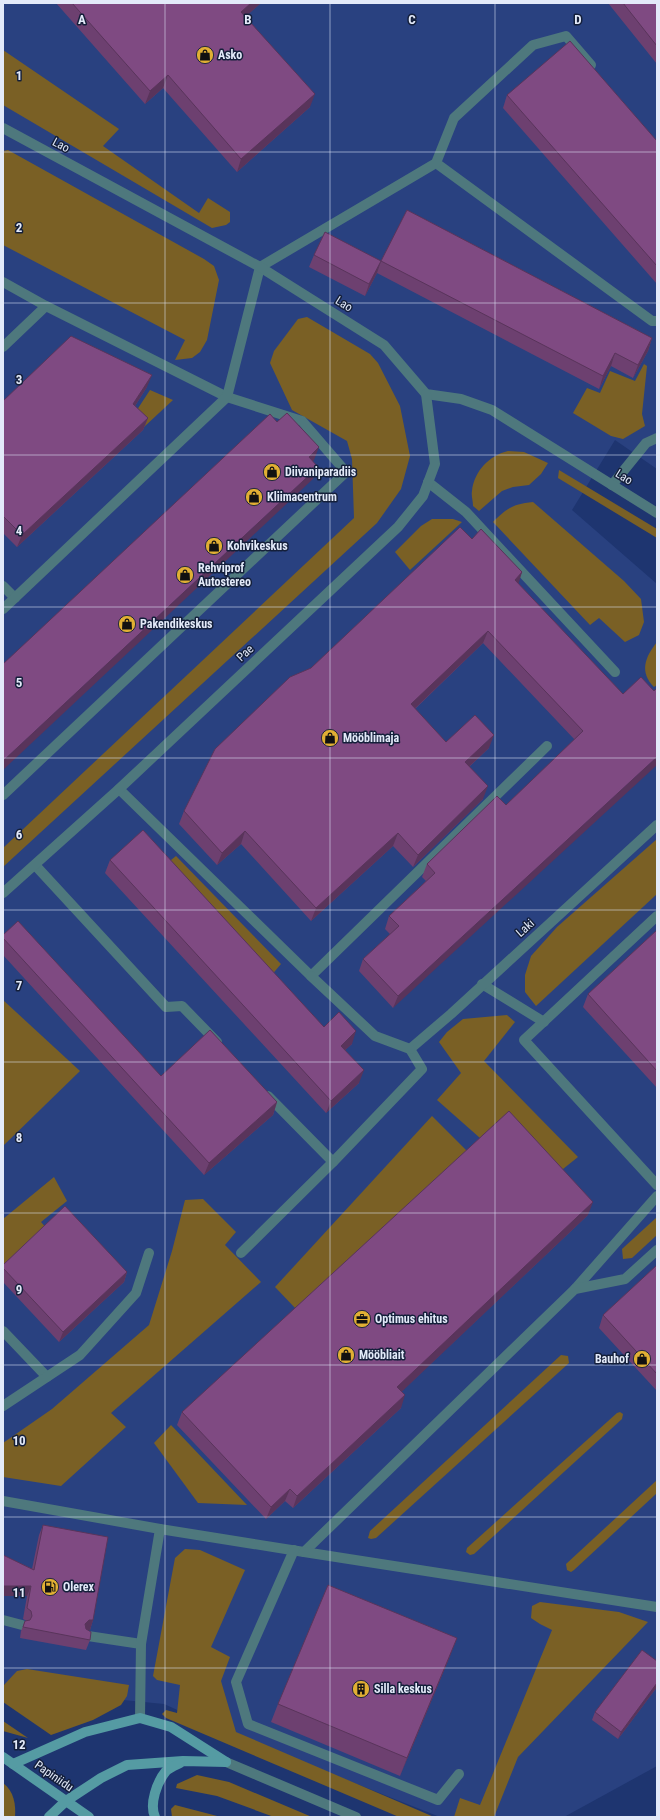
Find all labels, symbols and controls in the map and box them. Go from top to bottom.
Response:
text: A [78,12,86,27]
text: B [244,12,252,27]
text: C [408,12,416,27]
text: D [574,12,582,27]
shop icon: Asko [195,45,215,65]
place label: Asko [218,48,242,62]
text: 1 [16,68,22,83]
street label: Lao [50,135,72,155]
text: 2 [16,220,23,235]
street label: Lao [333,293,355,315]
text: 3 [16,372,22,387]
shop icon: Diivaniparadiis [262,462,282,482]
place label: Diivaniparadiis [285,465,357,479]
street label: Lao [613,466,635,488]
shop icon: Kliimacentrum [244,487,264,507]
place label: Kliimacentrum [267,490,337,504]
text: 4 [16,523,23,538]
shop icon: Kohvikeskus [204,536,224,556]
place label: Kohvikeskus [227,539,288,553]
place label: Rehviprof Autostereo [198,561,251,589]
shop icon: Rehviprof Autostereo [175,565,195,585]
shop icon: Pakendikeskus [117,614,137,634]
place label: Pakendikeskus [140,617,213,631]
street label: Pae [234,642,257,664]
text: 5 [16,675,23,690]
shop icon: Mööblimaja [320,728,340,748]
place label: Mööblimaja [343,731,400,745]
text: 6 [16,827,23,842]
street label: Laki [513,916,537,940]
text: 7 [16,978,23,993]
text: 8 [16,1130,22,1145]
text: 9 [16,1282,22,1297]
office icon: Optimus ehitus [352,1309,372,1329]
place label: Optimus ehitus [375,1312,448,1326]
shop icon: Mööbliait [336,1345,356,1365]
place label: Mööbliait [359,1348,405,1362]
shop icon: Bauhof [632,1349,652,1369]
place label: Bauhof [595,1352,629,1366]
text: 10 [12,1433,26,1448]
fuel station icon: Olerex [40,1577,60,1597]
place label: Olerex [63,1580,95,1594]
text: 11 [12,1585,26,1600]
building icon: Silla keskus [351,1679,371,1699]
place label: Silla keskus [374,1682,432,1696]
text: 12 [12,1737,26,1752]
street label: Papiniidu [32,1758,76,1794]

